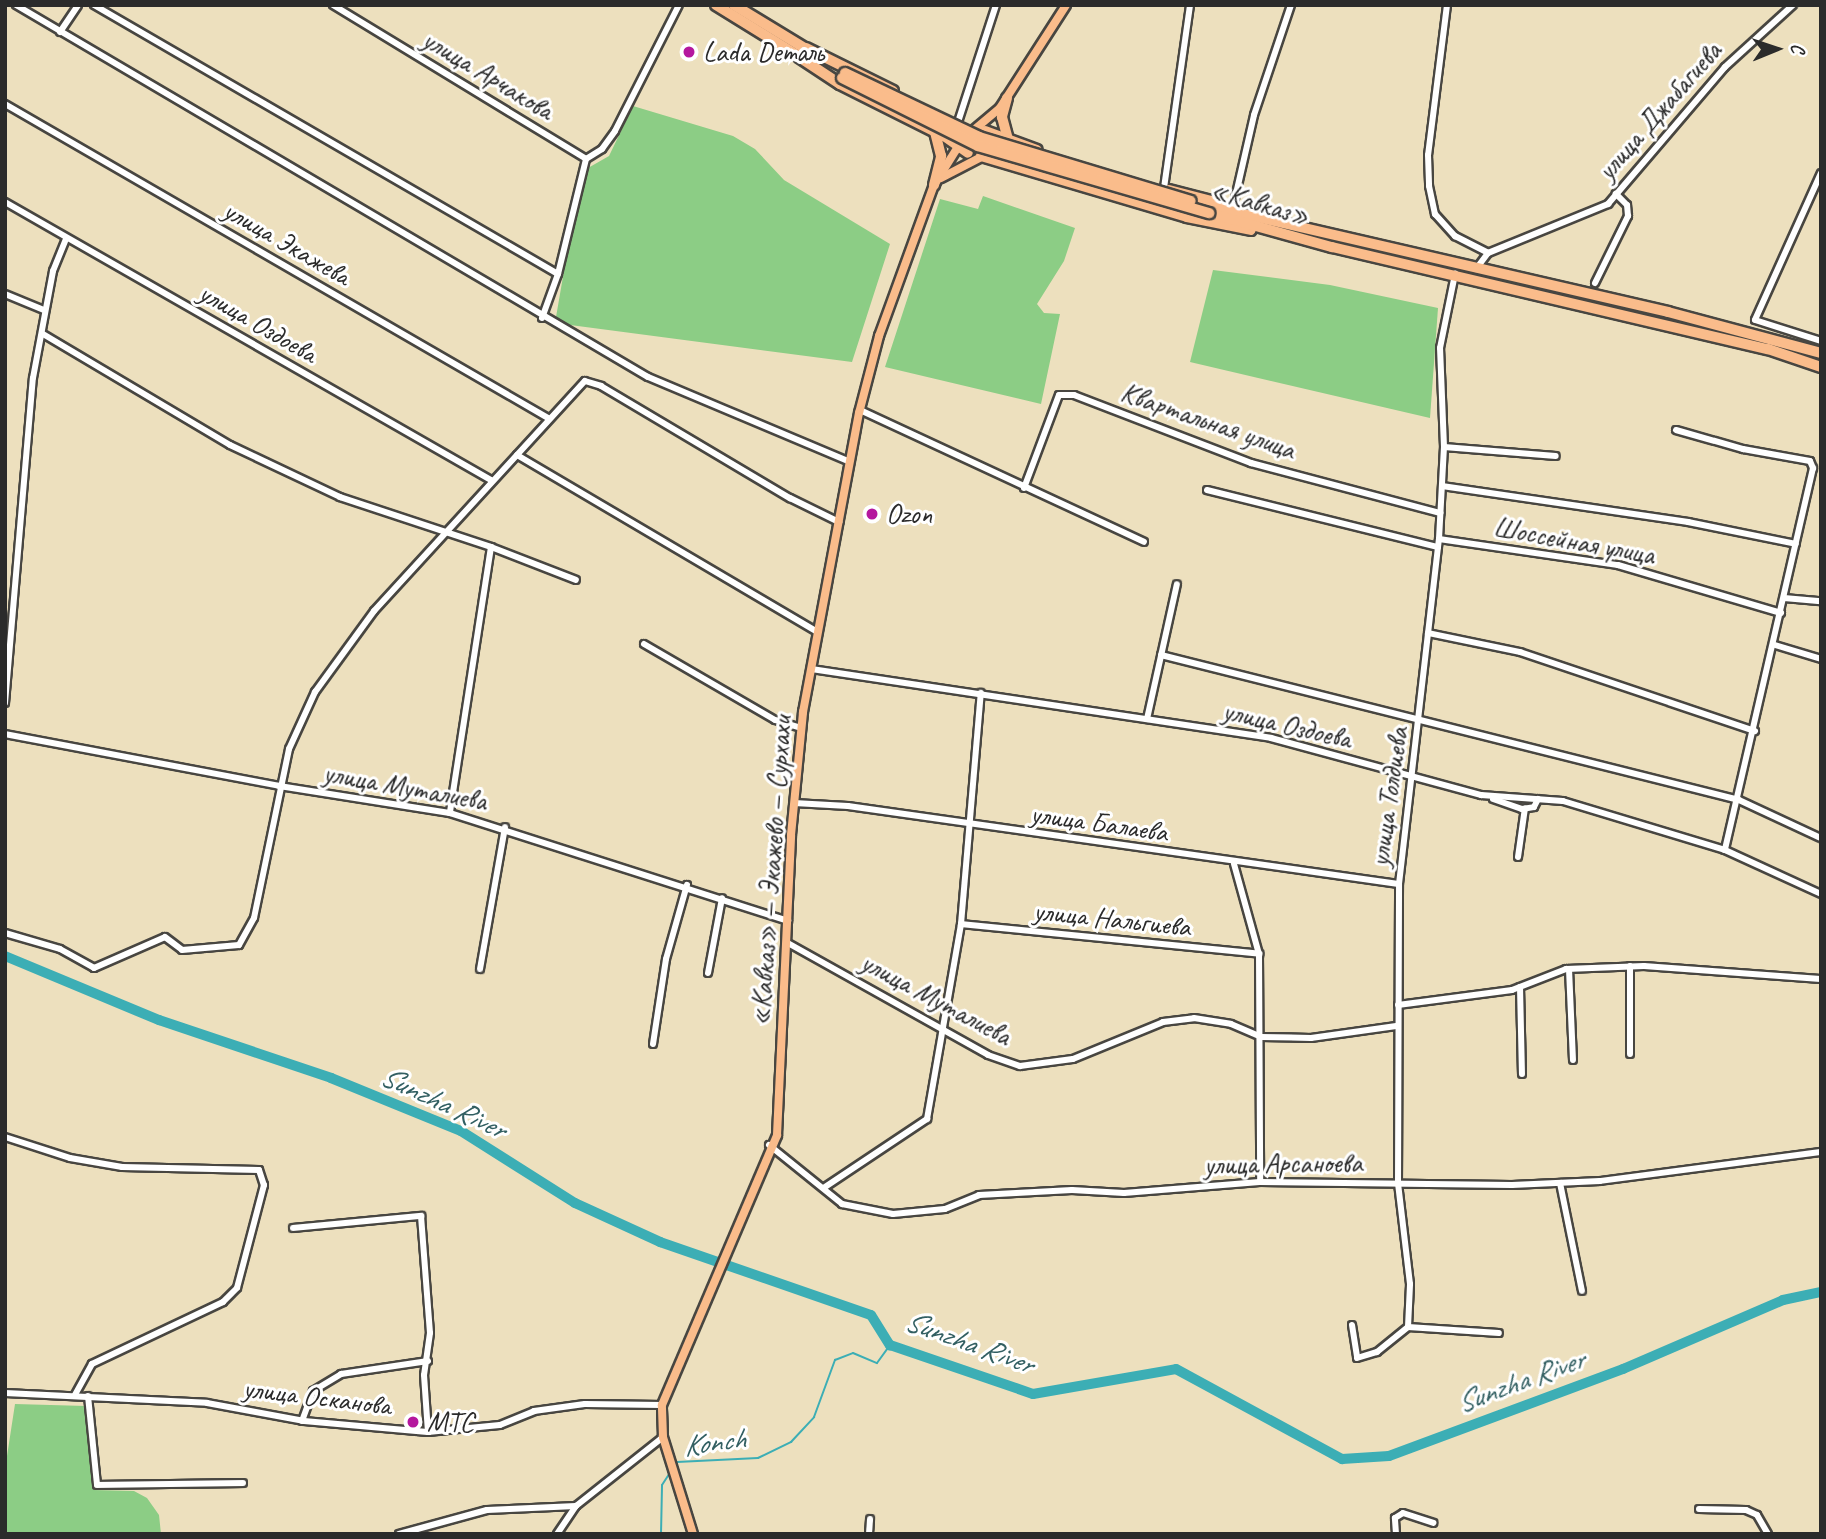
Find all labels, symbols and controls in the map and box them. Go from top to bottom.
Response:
north arrow [1742,14,1812,84]
street label: улица Арчакова [416,23,560,127]
place label: Lada Dеталь [703,35,824,69]
street label: улица Джабагиева [1590,35,1728,187]
text: С [1786,43,1810,53]
marker: Lada Dеталь [681,44,697,60]
street label: «Кавказ» [1207,173,1313,233]
street label: улица Экажева [218,193,356,293]
street label: улица Оздоева [193,276,323,370]
street label: Квартальная улица [1116,375,1300,467]
place label: Ozon [886,497,932,531]
marker: Ozon [864,506,880,522]
street label: Шоссейная улица [1489,510,1659,572]
street label: улица Оздоева [1220,694,1354,756]
street label: «Кавказ» — Экажево — Сурхахи [743,715,799,1027]
street label: улица Толдиева [1363,725,1415,869]
street label: улица Муталиева [322,756,488,818]
street label: улица Балаева [1028,797,1170,849]
street label: улица Нальгиева [1032,894,1192,944]
street label: улица Муталиева [856,946,1016,1052]
water label: Sunzha River [375,1057,511,1147]
street label: улица Арсаноева [1203,1146,1363,1182]
water label: Sunzha River [900,1302,1038,1382]
water label: Sunzha River [1451,1341,1589,1421]
street label: улица Осканова [241,1371,393,1423]
place label: МТС [427,1405,473,1439]
marker: МТС [405,1414,421,1430]
water label: Konch [681,1420,747,1464]

